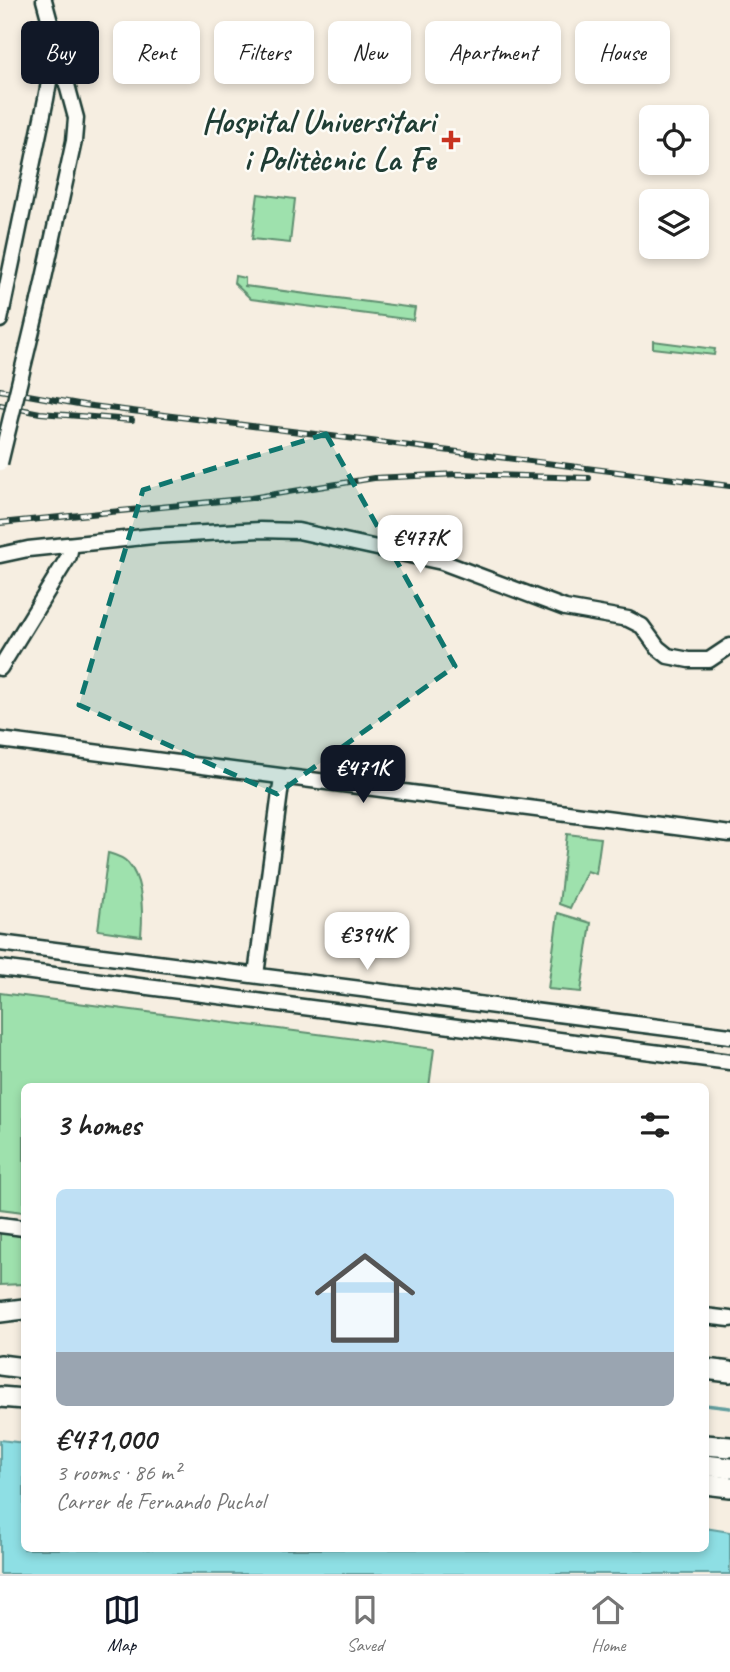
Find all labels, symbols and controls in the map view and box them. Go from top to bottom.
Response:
chip: Buy [21,21,99,84]
chip: Rent [113,21,200,84]
chip: Filters [214,21,314,84]
chip: New [328,21,411,84]
chip: Apartment [425,21,561,84]
chip: House [575,21,670,84]
place label: Hospital Universitari i Politècnic La Fe [202,100,440,180]
map controls [639,105,709,259]
button: locate [639,105,709,175]
marker: Hospital Universitari i Politècnic La Fe [441,130,461,150]
button: layers [639,189,709,259]
pin: €477K [371,516,469,575]
text: €477K [394,523,446,552]
pin: €471K [314,746,412,805]
text: €471K [337,753,390,782]
pin: €394K [318,912,416,972]
text: €394K [341,920,393,949]
text: 3 homes [56,1106,141,1144]
icon: filters [636,1106,674,1144]
icon: home [302,1235,428,1361]
text: €471,000 [56,1420,156,1458]
text: 3 rooms · 86 m² [56,1458,180,1487]
text: Carrer de Fernando Puchol [56,1487,265,1516]
tab: Map [103,1591,141,1657]
tab: Saved [346,1591,384,1657]
tab: Home [589,1591,627,1657]

